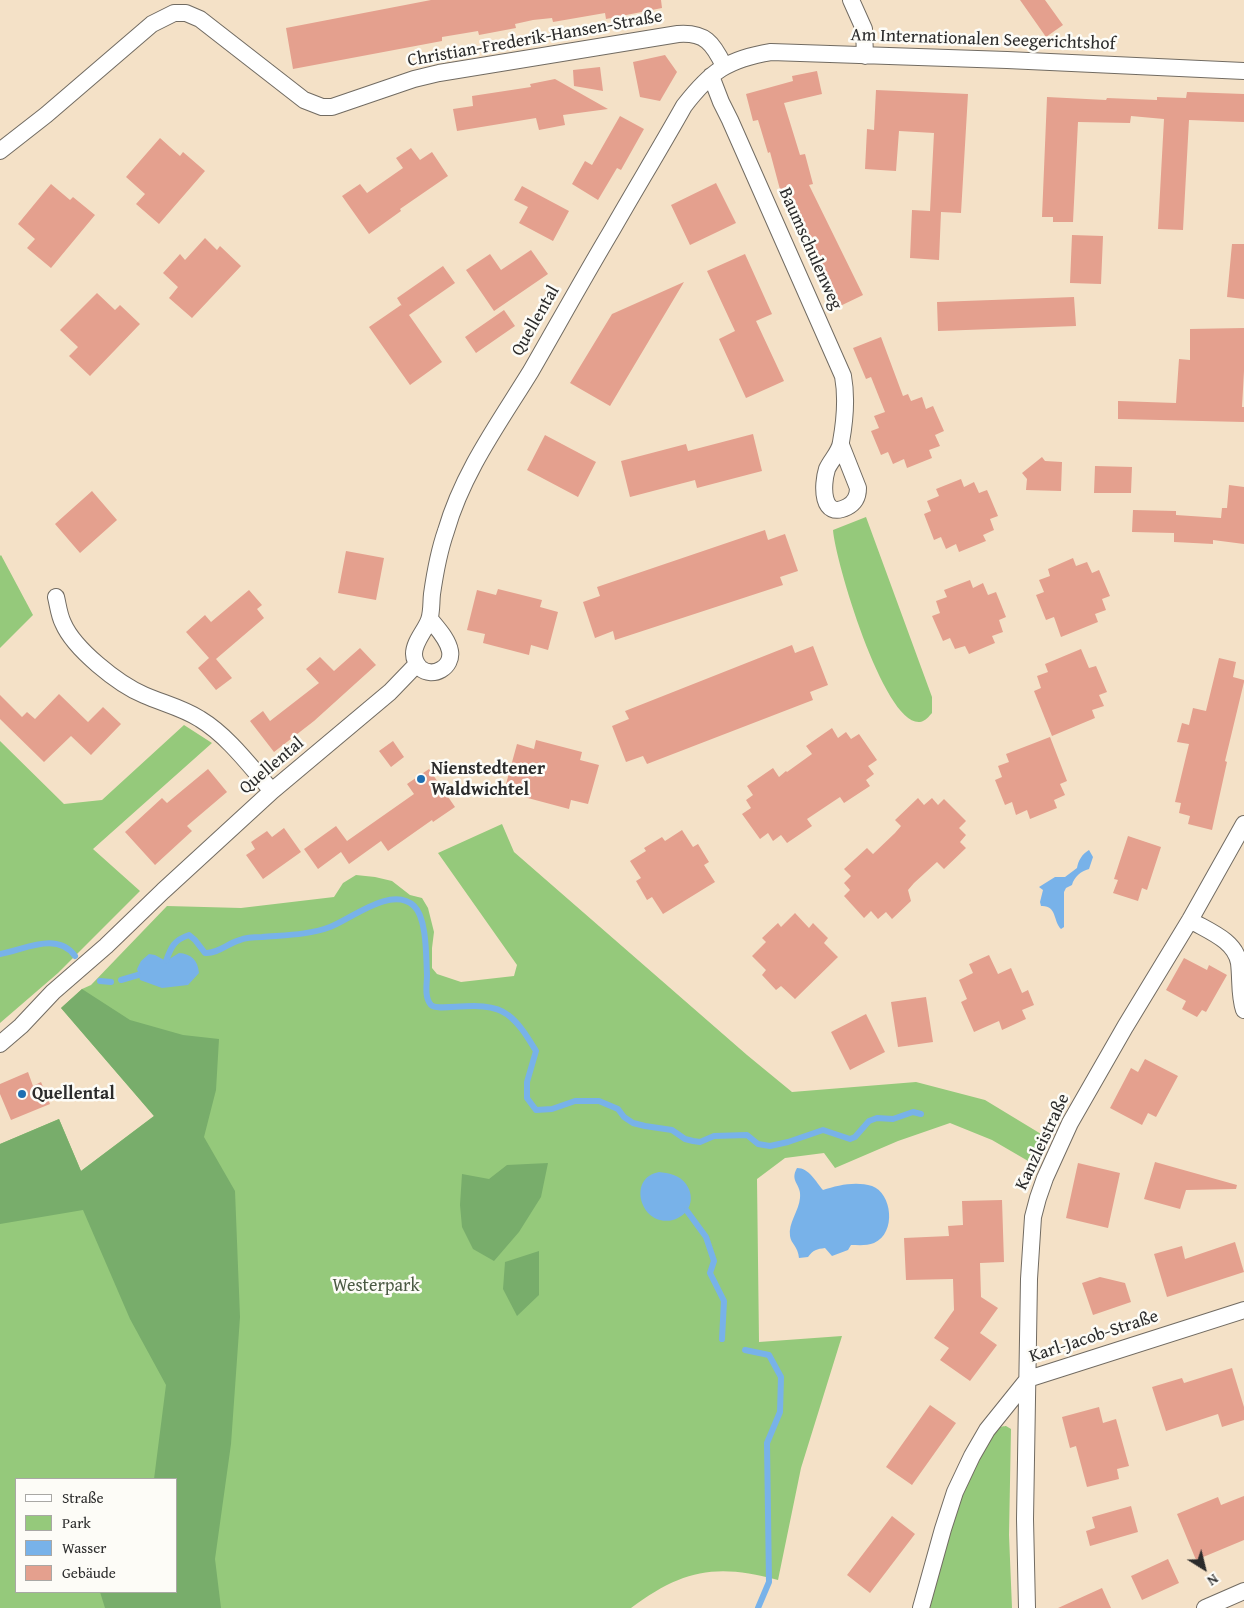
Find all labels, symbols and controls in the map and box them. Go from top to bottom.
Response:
street label: Christian-Frederik-Hansen-Straße [406,6,664,72]
street label: Am Internationalen Seegerichtshof [850,25,1116,55]
street label: Baumschulenweg [773,185,847,313]
street label: Quellental [507,282,565,360]
street label: Quellental [235,733,309,799]
place label: Nienstedtener Waldwichtel [431,758,545,801]
marker: Nienstedtener Waldwichtel [415,773,427,785]
place label: Quellental [32,1083,115,1105]
marker: Quellental [16,1088,28,1100]
street label: Kanzleistraße [1011,1090,1075,1194]
park label: Westerpark [332,1275,420,1297]
street label: Karl-Jacob-Straße [1027,1306,1161,1368]
legend [15,1478,178,1593]
text: Straße [62,1487,104,1508]
text: Park [62,1512,91,1533]
text: Wasser [62,1537,106,1558]
north arrow [1179,1543,1229,1593]
text: Gebäude [62,1562,116,1583]
text: N [1203,1569,1222,1591]

